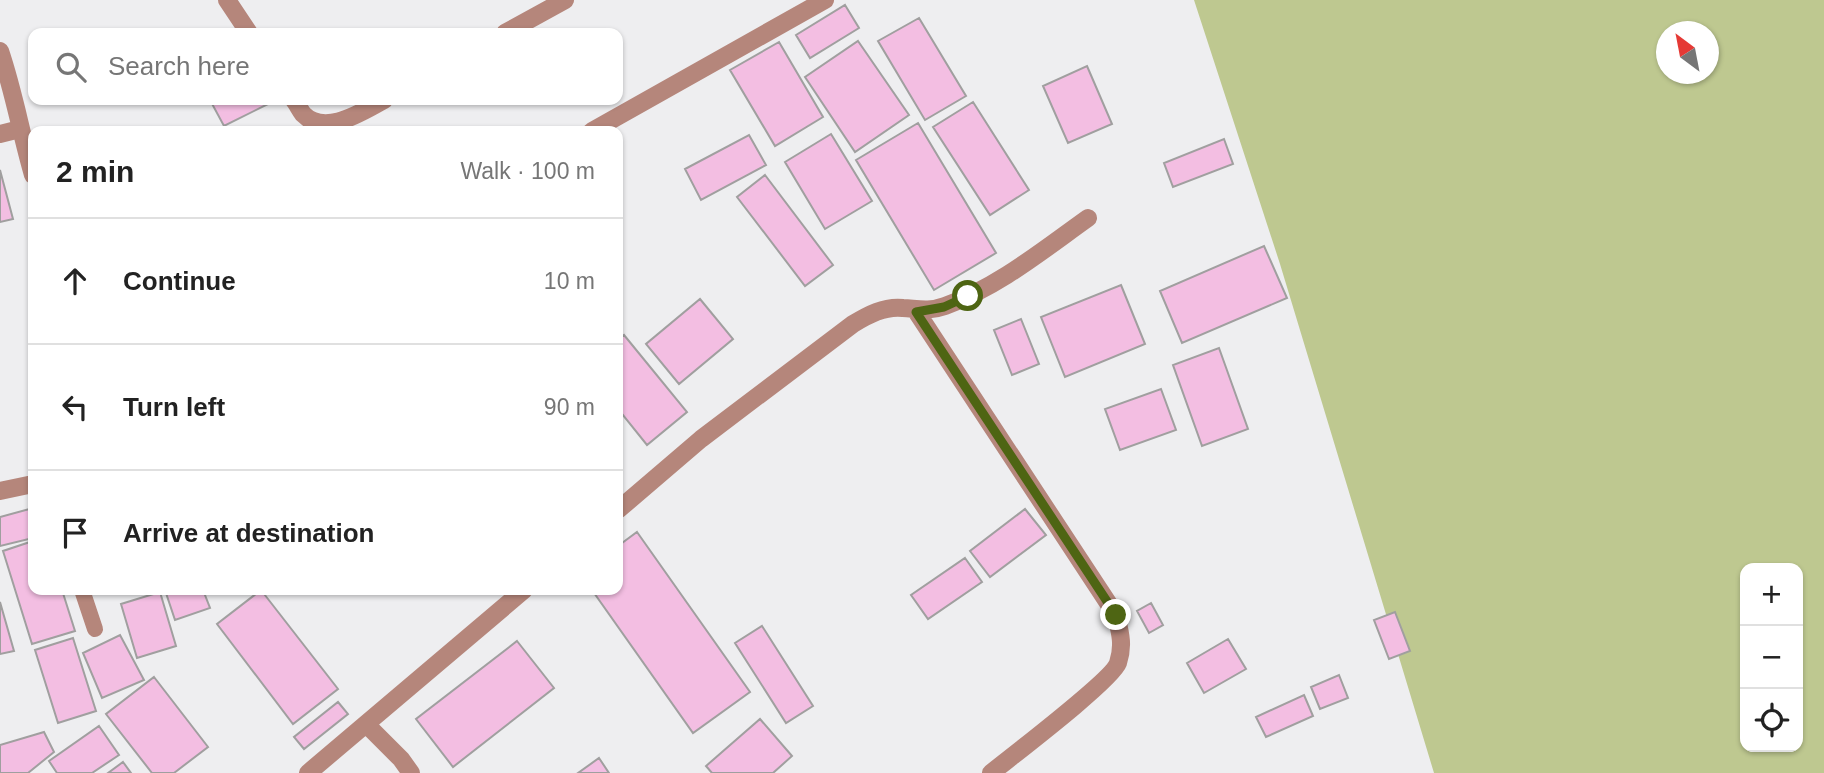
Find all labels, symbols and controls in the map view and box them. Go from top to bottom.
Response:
north arrow [1656,21,1719,84]
search box [28,28,623,105]
icon: search [52,48,90,86]
text: Search here [108,51,250,81]
text: 2 min [56,155,134,188]
text: Walk · 100 m [460,158,595,184]
icon: ahead [56,262,94,300]
text: Continue [123,266,236,296]
text: 10 m [544,268,595,294]
route start [952,280,983,311]
icon: left [56,388,94,426]
text: Turn left [123,392,225,422]
text: 90 m [544,394,595,420]
icon: arrive [56,514,94,552]
text: Arrive at destination [123,518,374,548]
map controls [1740,563,1803,752]
button: + [1740,563,1803,626]
route end [1100,599,1131,630]
button: − [1740,626,1803,689]
button: locate [1740,689,1803,752]

